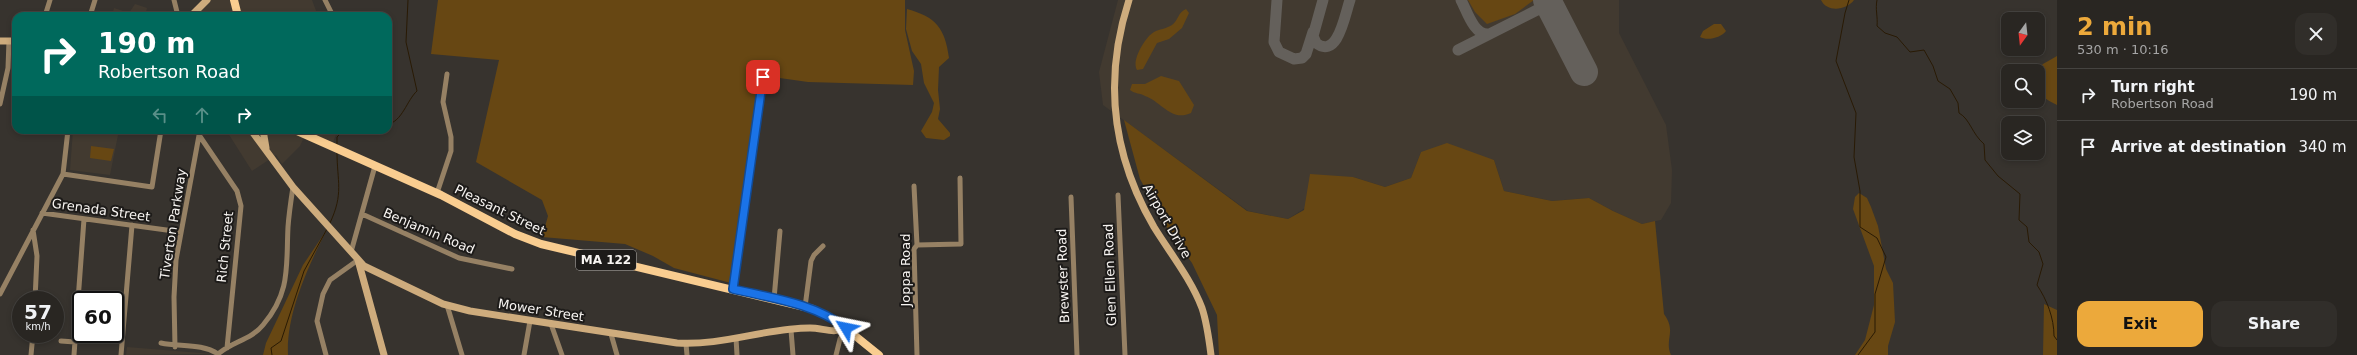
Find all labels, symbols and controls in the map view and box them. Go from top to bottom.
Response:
north arrow [2001,12,2045,56]
map controls [2001,12,2045,160]
text: 2 min [2077,13,2152,41]
button: close [2295,13,2337,55]
text: 190 m [98,27,195,60]
icon: right [32,28,84,80]
text: 530 m · 10:16 [2077,42,2168,57]
pin [746,60,780,94]
text: Robertson Road [98,61,240,82]
button: search [2001,64,2045,108]
icon: arrive [752,66,774,88]
text: Turn right [2111,78,2195,96]
icon: right [2077,84,2099,106]
text: 190 m [2289,86,2337,104]
text: Robertson Road [2111,96,2214,111]
icon: left [149,104,171,126]
icon: ahead [191,104,213,126]
icon: right [233,104,255,126]
button: layers [2001,116,2045,160]
icon: arrive [2077,136,2099,158]
text: Arrive at destination [2111,138,2286,156]
text: 340 m [2298,138,2347,156]
street label: Tiverton Parkway [157,167,189,281]
street label: Airport Drive [1140,181,1194,261]
street label: Pleasant Street [452,182,548,238]
street label: Grenada Street [51,196,151,224]
street label: Benjamin Road [381,205,477,257]
street label: Rich Street [214,211,236,283]
street label: Glen Ellen Road [1101,224,1119,326]
street label: Brewster Road [1054,228,1072,324]
street label: Joppa Road [898,233,913,308]
road number: MA 122 [576,250,636,270]
speed limit sign: 60 [72,291,124,343]
street label: Mower Street [497,296,585,324]
text: 57 [24,300,52,324]
button: Exit [2077,301,2203,347]
button: Share [2211,301,2337,347]
position arrow [825,307,867,349]
text: km/h [25,321,51,332]

